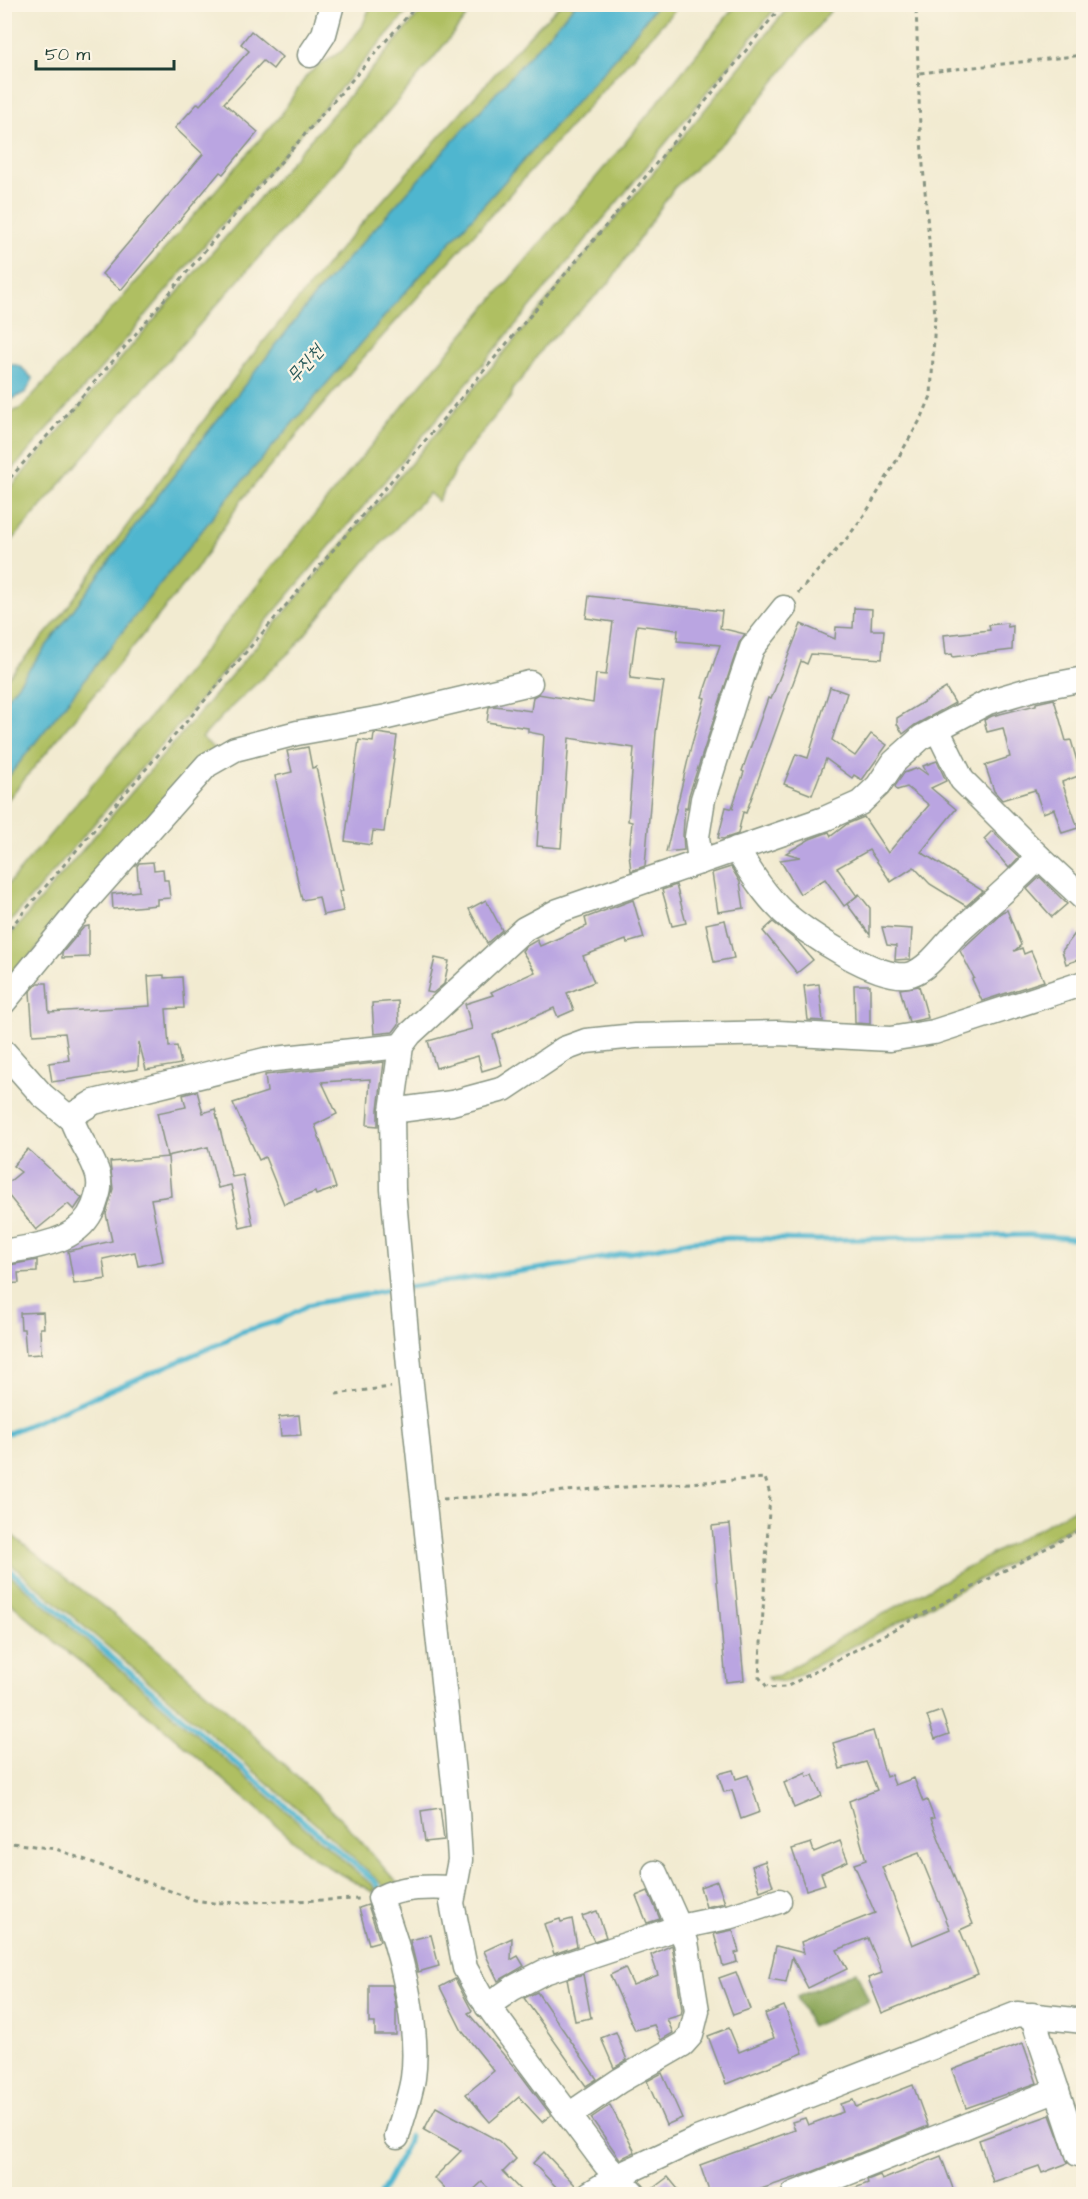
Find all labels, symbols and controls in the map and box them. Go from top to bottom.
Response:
scale bar [36,33,174,71]
text: 50 m [45,42,90,67]
water label: 무진천 [281,338,330,389]

